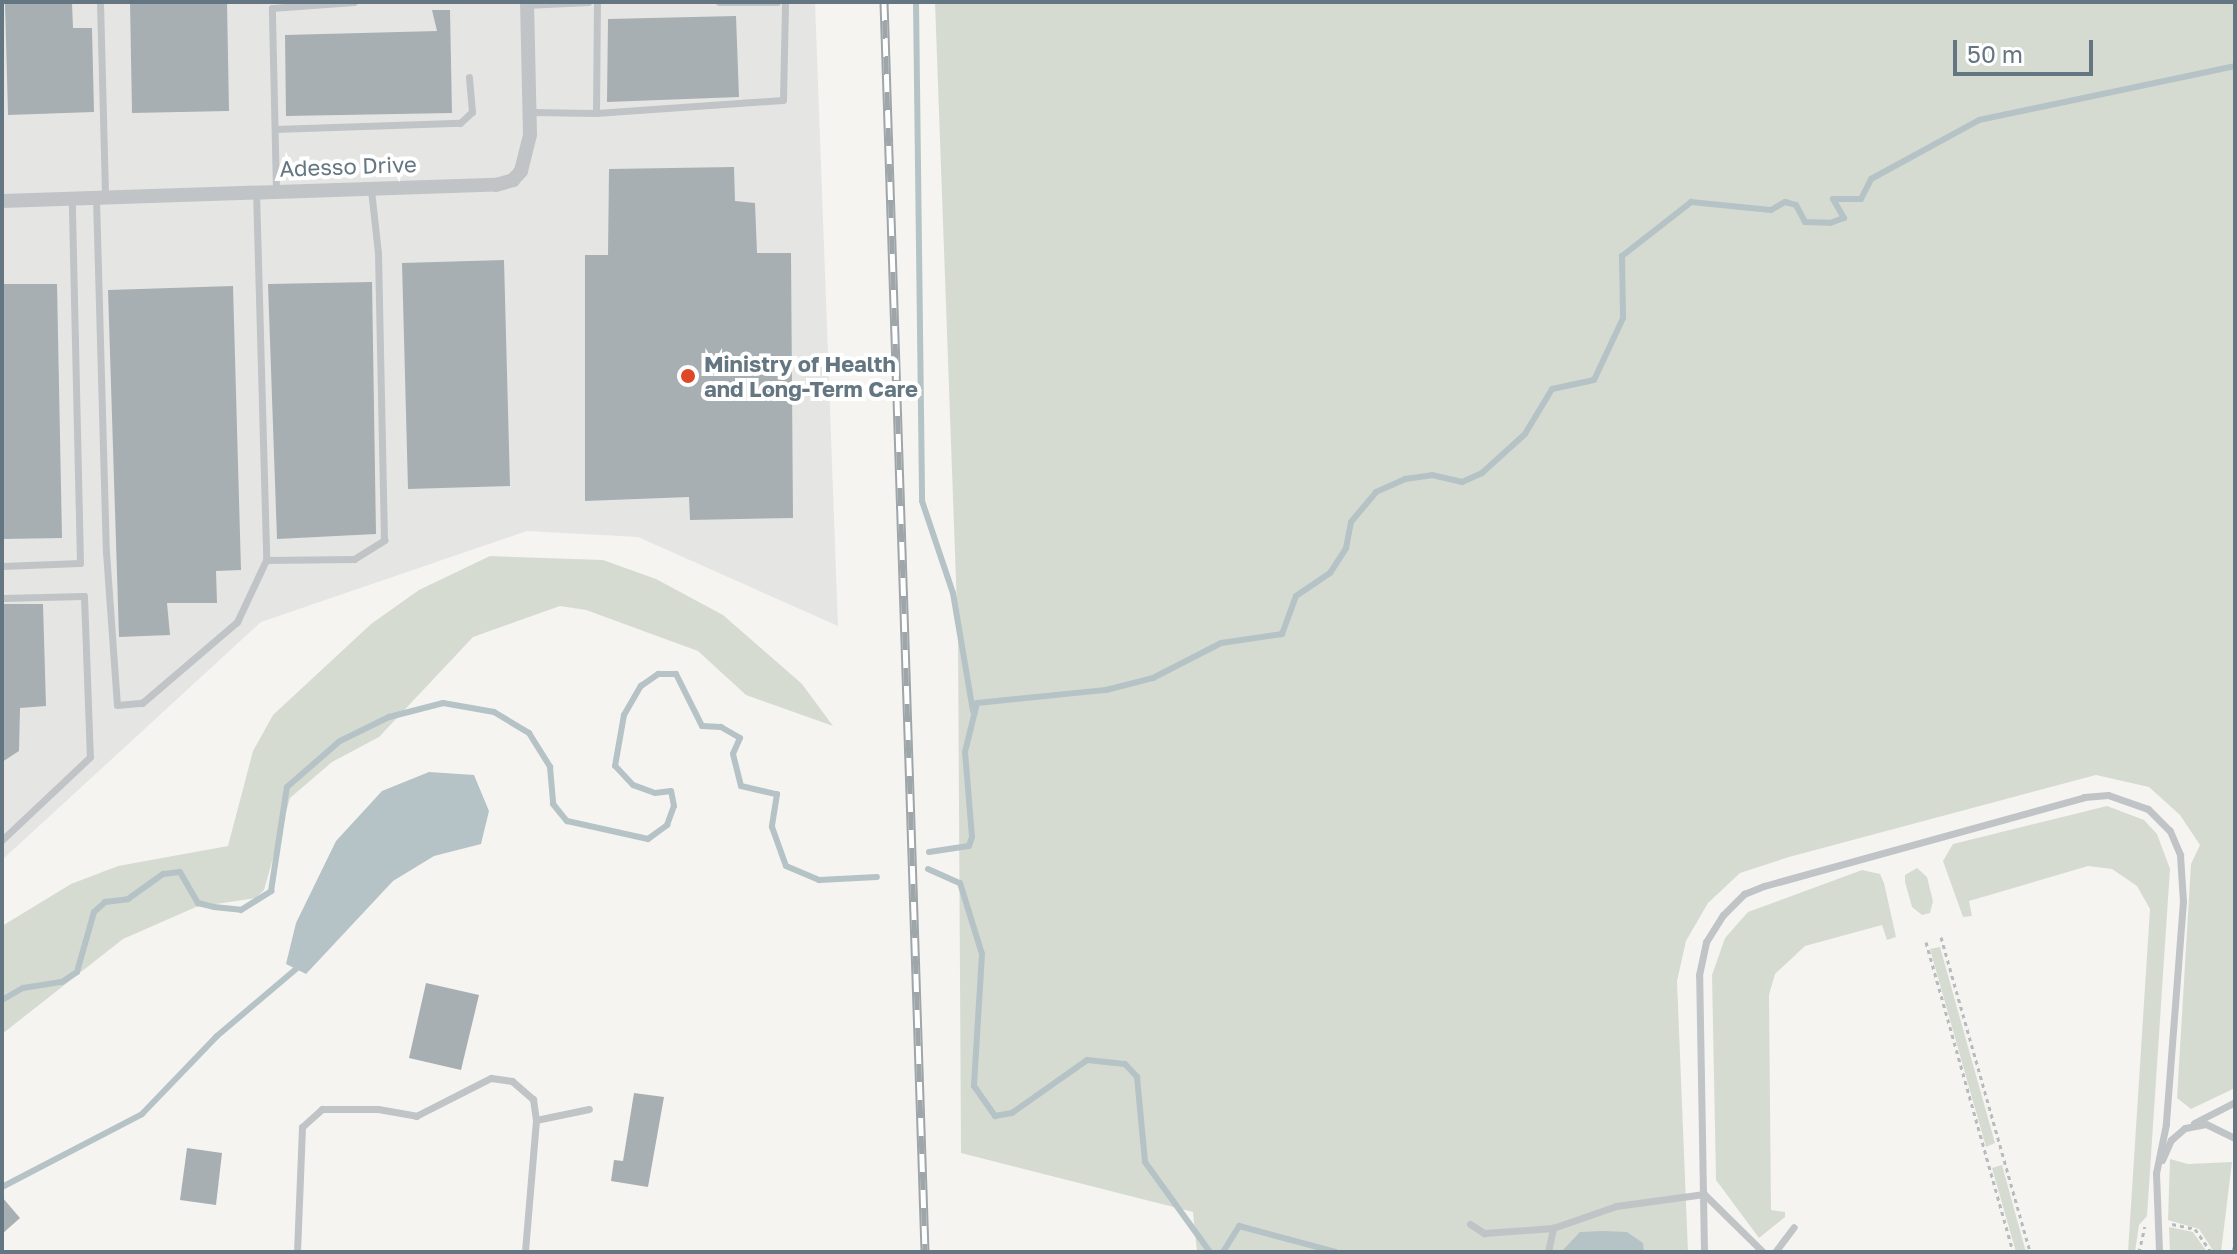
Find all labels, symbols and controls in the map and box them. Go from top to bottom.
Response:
scale bar [1957,24,2097,74]
text: 50 m [1967,39,2023,68]
street label: Adesso Drive [279,150,417,182]
place label: Ministry of Health and Long-Term Care [704,350,918,402]
marker: Ministry of Health and Long-Term Care [679,367,697,385]

